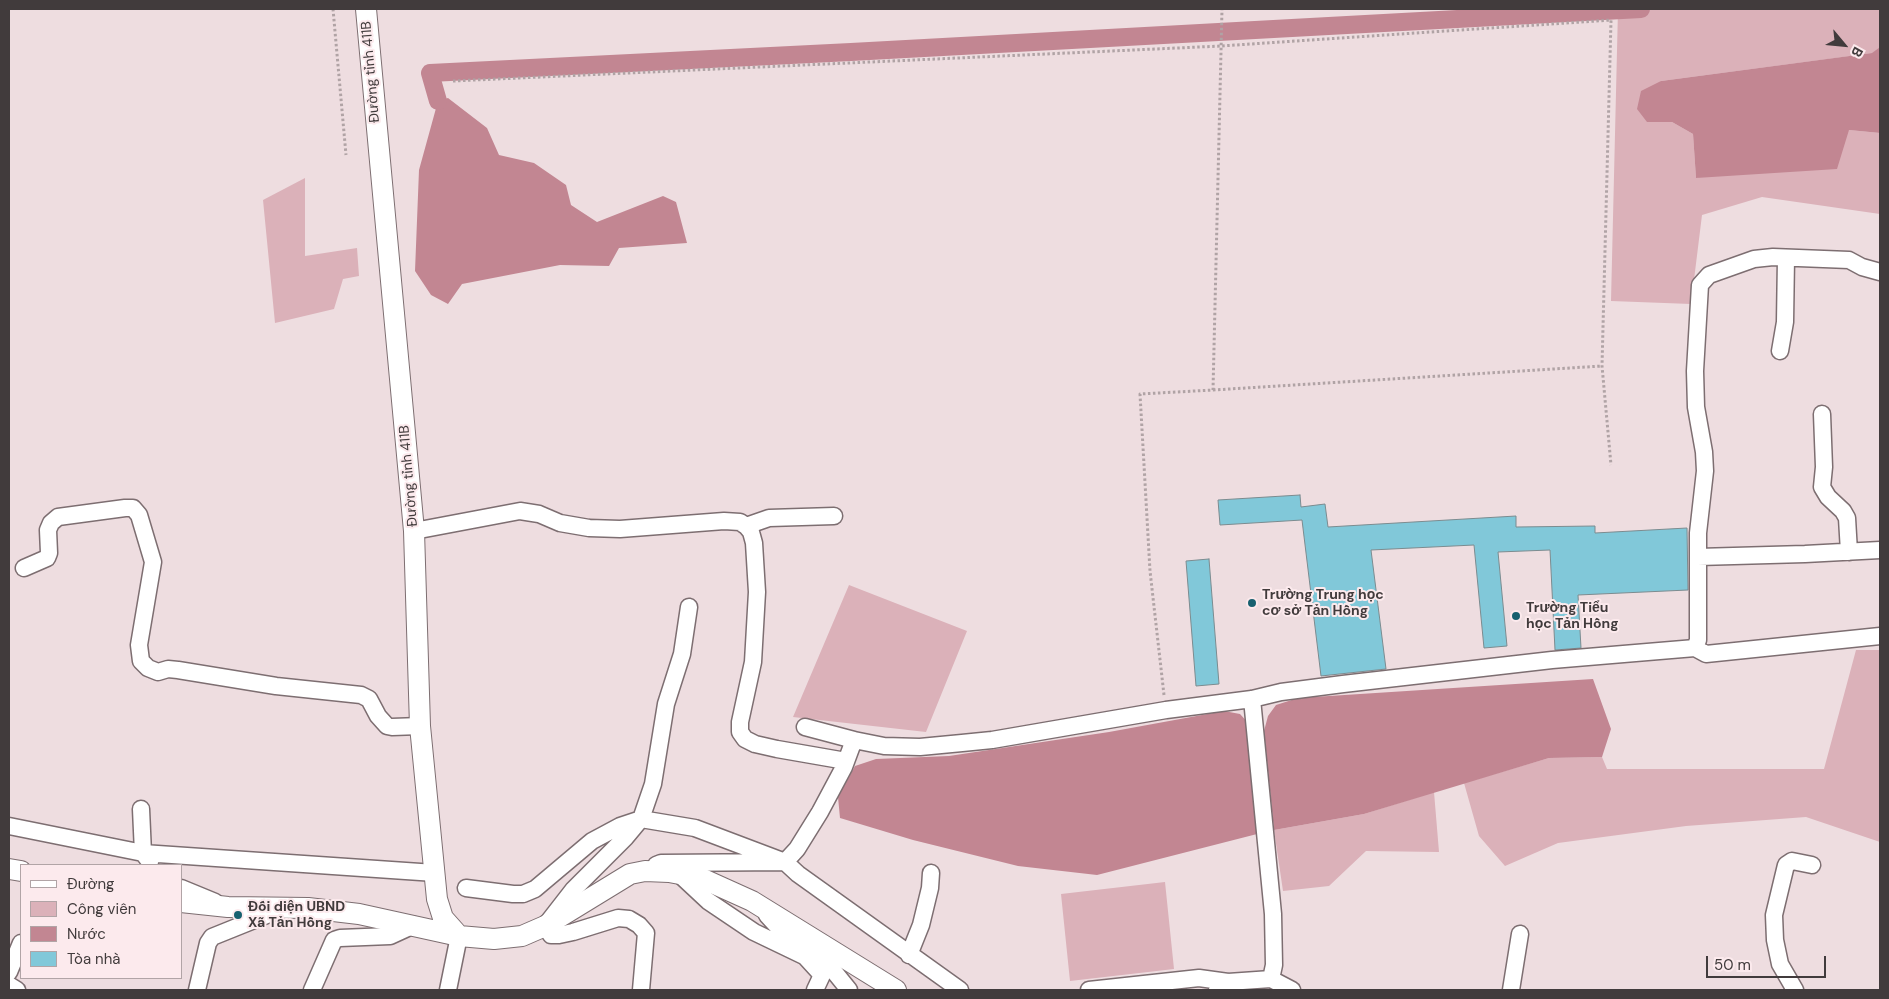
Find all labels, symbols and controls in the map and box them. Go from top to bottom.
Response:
street label: Đường tỉnh 411B [358,20,384,124]
north arrow [1819,20,1869,70]
text: B [1847,44,1867,60]
street label: Đường tỉnh 411B [396,424,422,528]
place label: Trường Trung học cơ sở Tản Hồng [1262,587,1384,620]
marker: Trường Trung học cơ sở Tản Hồng [1246,597,1258,609]
place label: Trường Tiểu học Tản Hồng [1526,600,1619,632]
marker: Trường Tiểu học Tản Hồng [1510,610,1522,622]
legend [20,864,182,979]
text: Đường [67,874,115,894]
text: Công viên [67,899,136,919]
place label: Đối diện UBND Xã Tản Hồng [248,899,345,932]
marker: Đối diện UBND Xã Tản Hồng [232,909,244,921]
text: Nước [67,924,106,944]
scale bar [1709,946,1829,978]
text: Tòa nhà [67,949,121,969]
text: 50 m [1714,955,1751,975]

